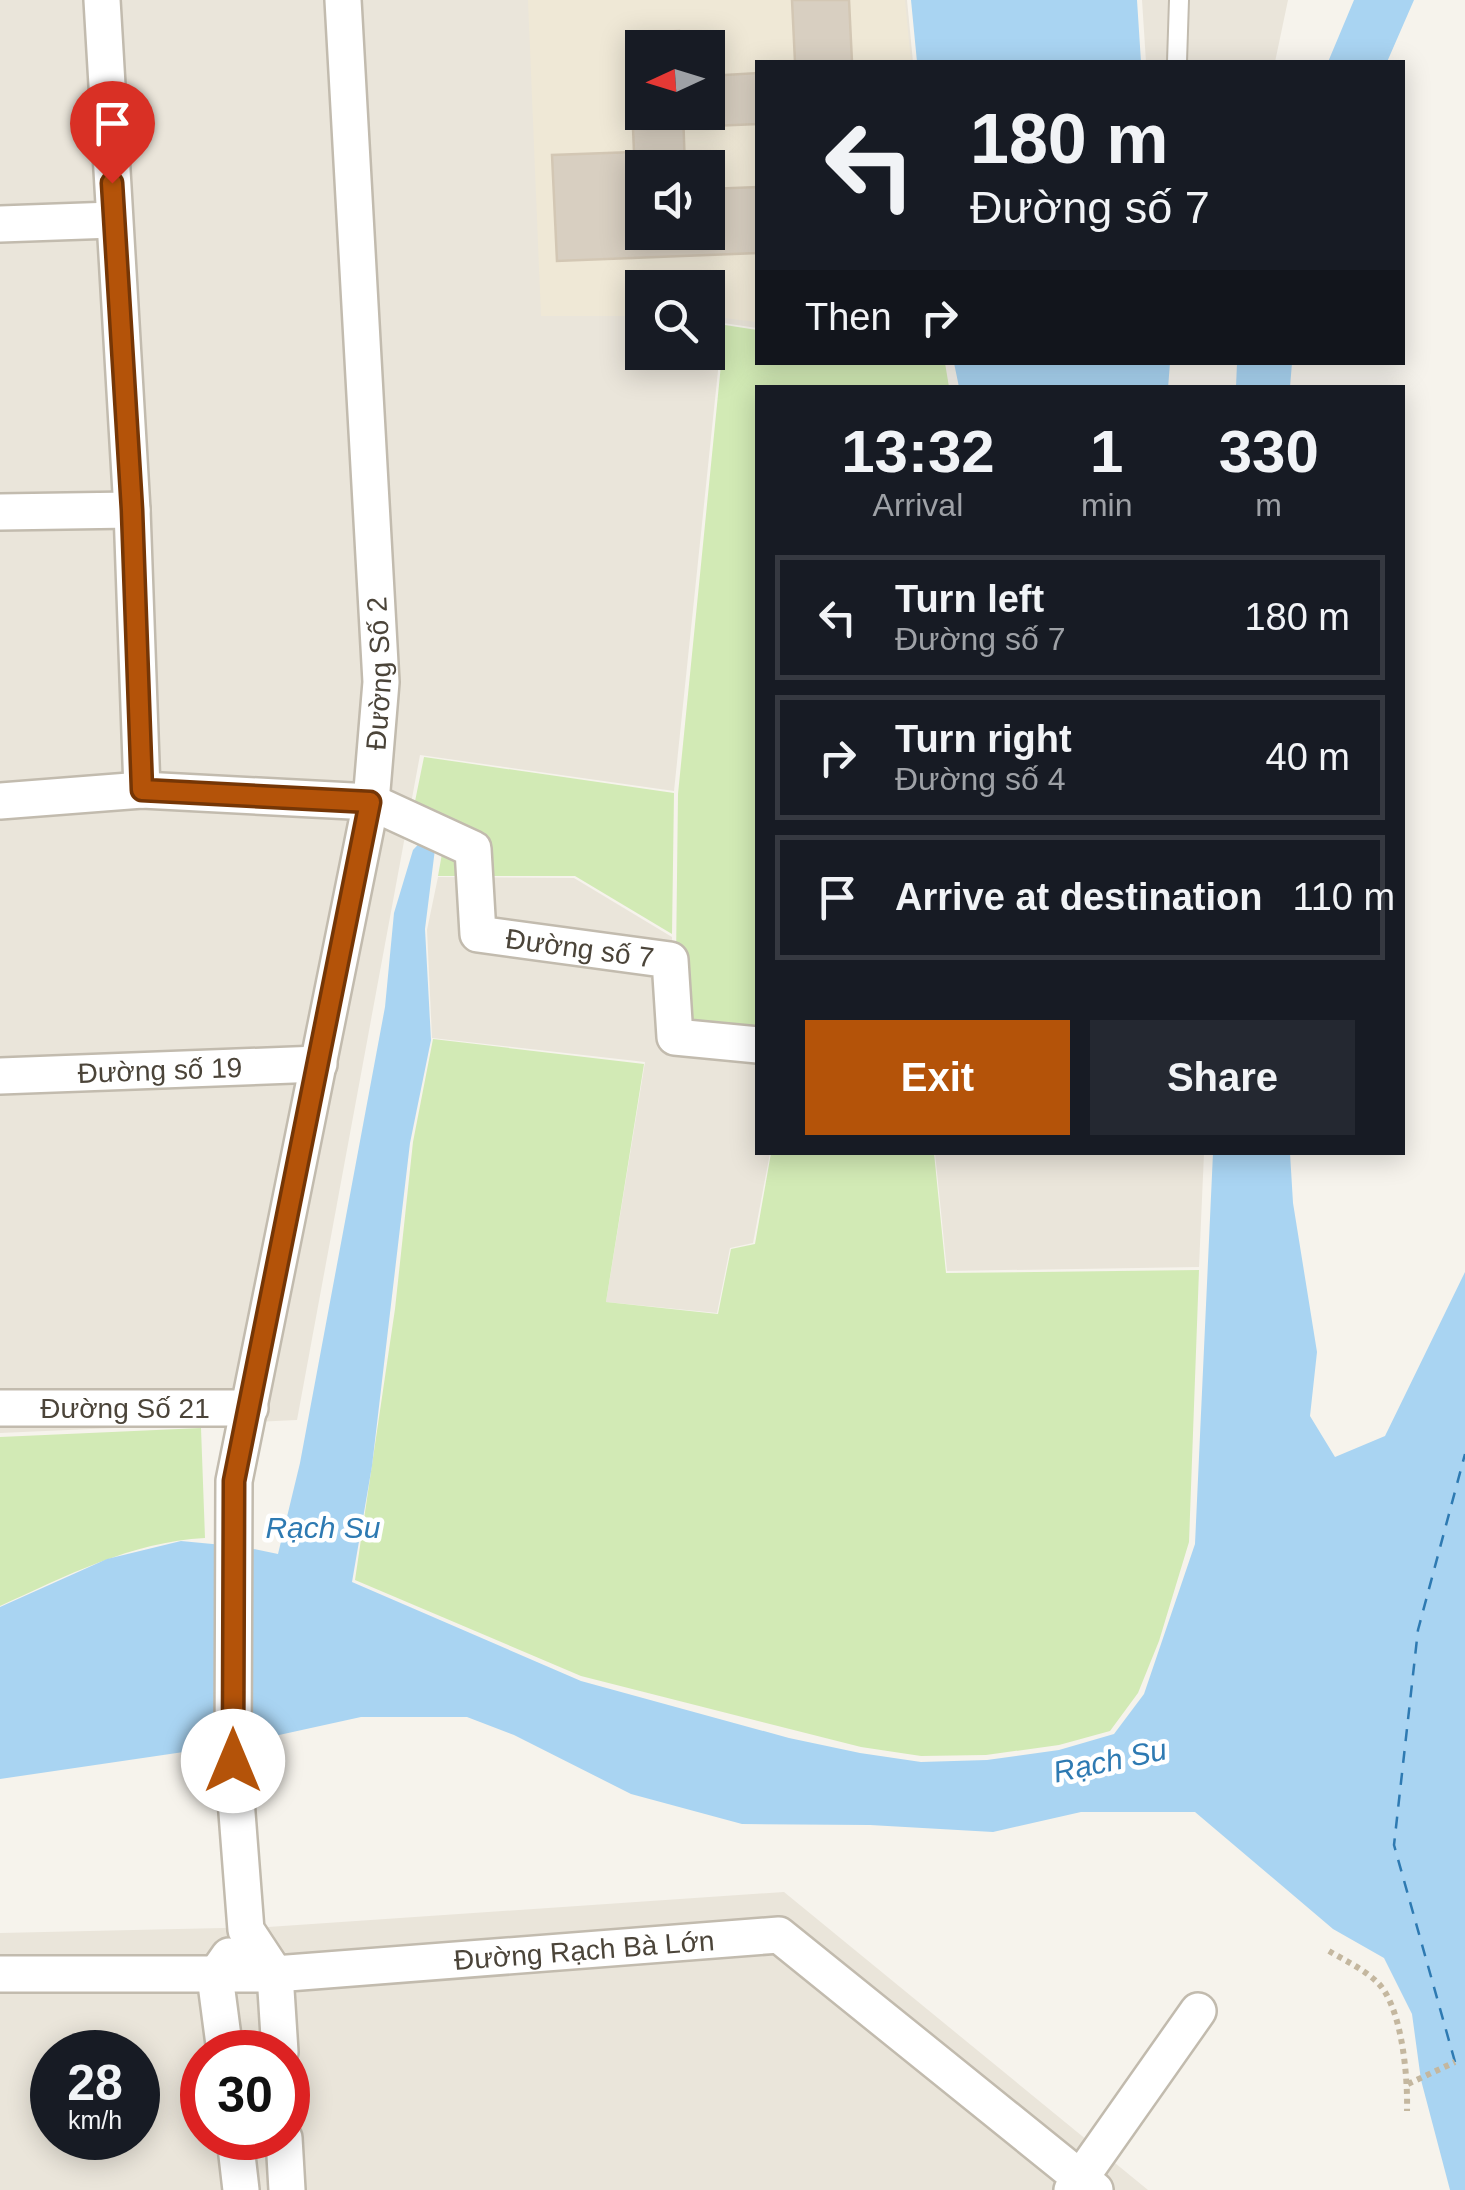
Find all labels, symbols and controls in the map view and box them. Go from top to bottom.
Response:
north arrow [625,30,725,130]
map controls [625,30,725,370]
pin [70,81,155,184]
icon: arrive [85,96,140,151]
icon: left [805,100,935,230]
text: 180 m [970,100,1168,178]
button: sound [625,150,725,250]
text: Đường số 7 [970,182,1210,233]
button: search [625,270,725,370]
icon: right [912,290,967,345]
text: Then [805,296,892,338]
text: 13:32 [841,418,995,485]
text: 1 [1090,418,1123,485]
text: 330 [1219,418,1319,485]
text: Arrival [873,487,963,523]
text: min [1081,487,1132,523]
text: m [1255,487,1282,523]
text: Turn left [895,578,1044,620]
icon: left [810,590,865,645]
street label: Đường Số 2 [360,596,397,752]
text: 180 m [1244,596,1350,638]
text: Đường số 7 [895,621,1065,657]
text: Turn right [895,718,1072,760]
icon: right [810,730,865,785]
text: 40 m [1266,736,1350,778]
text: Đường số 4 [895,761,1065,797]
icon: arrive [810,870,865,925]
text: Arrive at destination [895,876,1262,918]
text: 110 m [1292,876,1395,918]
street label: Đường số 7 [504,923,656,974]
button: Exit [805,1020,1070,1135]
button: Share [1090,1020,1355,1135]
street label: Đường số 19 [77,1052,243,1089]
street label: Đường Số 21 [40,1393,210,1424]
water label: Rạch Su [265,1511,381,1544]
position arrow [181,1709,285,1813]
water label: Rạch Su [1050,1732,1170,1789]
street label: Đường Rạch Bà Lớn [453,1925,715,1976]
speed limit sign: 30 [180,2030,310,2160]
text: 28 [67,2055,123,2111]
text: km/h [68,2106,122,2134]

